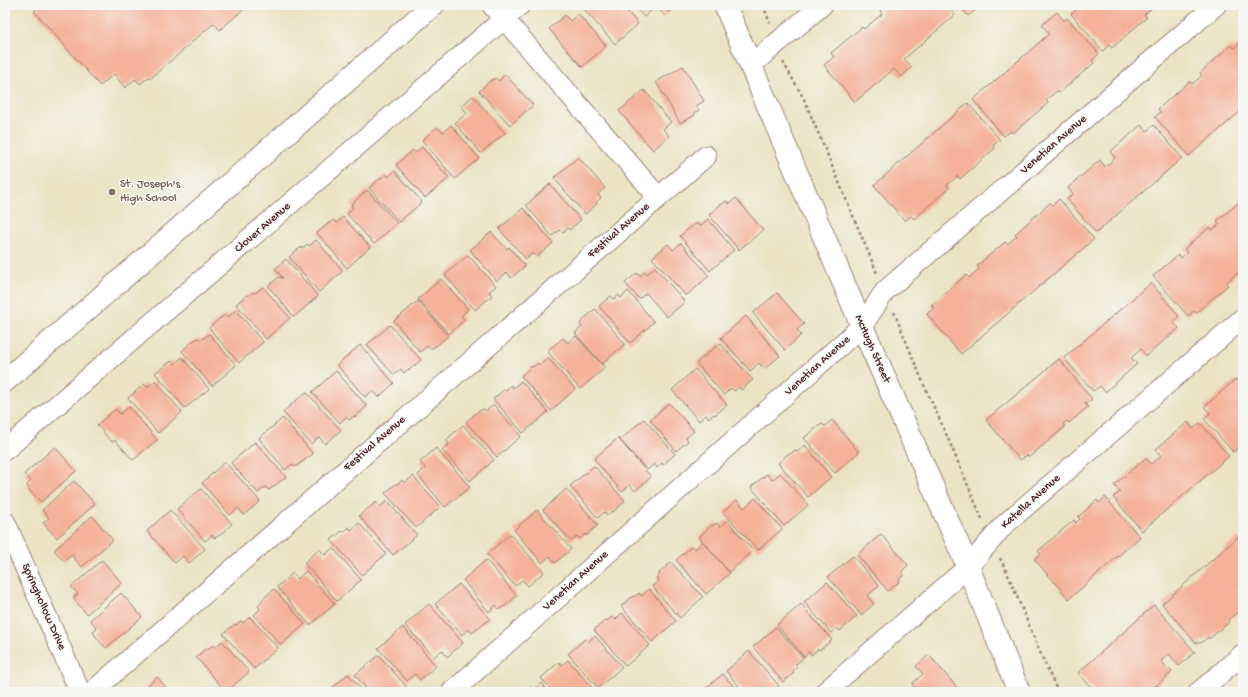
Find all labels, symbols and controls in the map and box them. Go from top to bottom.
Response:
street label: Venetian Avenue [1017,112,1091,178]
place label: St. Joseph's High School [120,178,181,206]
marker: St. Joseph's High School [107,187,117,197]
street label: Clover Avenue [232,199,295,256]
street label: Festival Avenue [584,200,654,262]
street label: McHugh Street [851,313,894,386]
street label: Venetian Avenue [782,332,854,400]
street label: Festival Avenue [340,413,410,475]
street label: Katella Avenue [998,471,1064,532]
street label: Venetian Avenue [540,547,612,615]
street label: Springhollow Drive [18,562,69,653]

